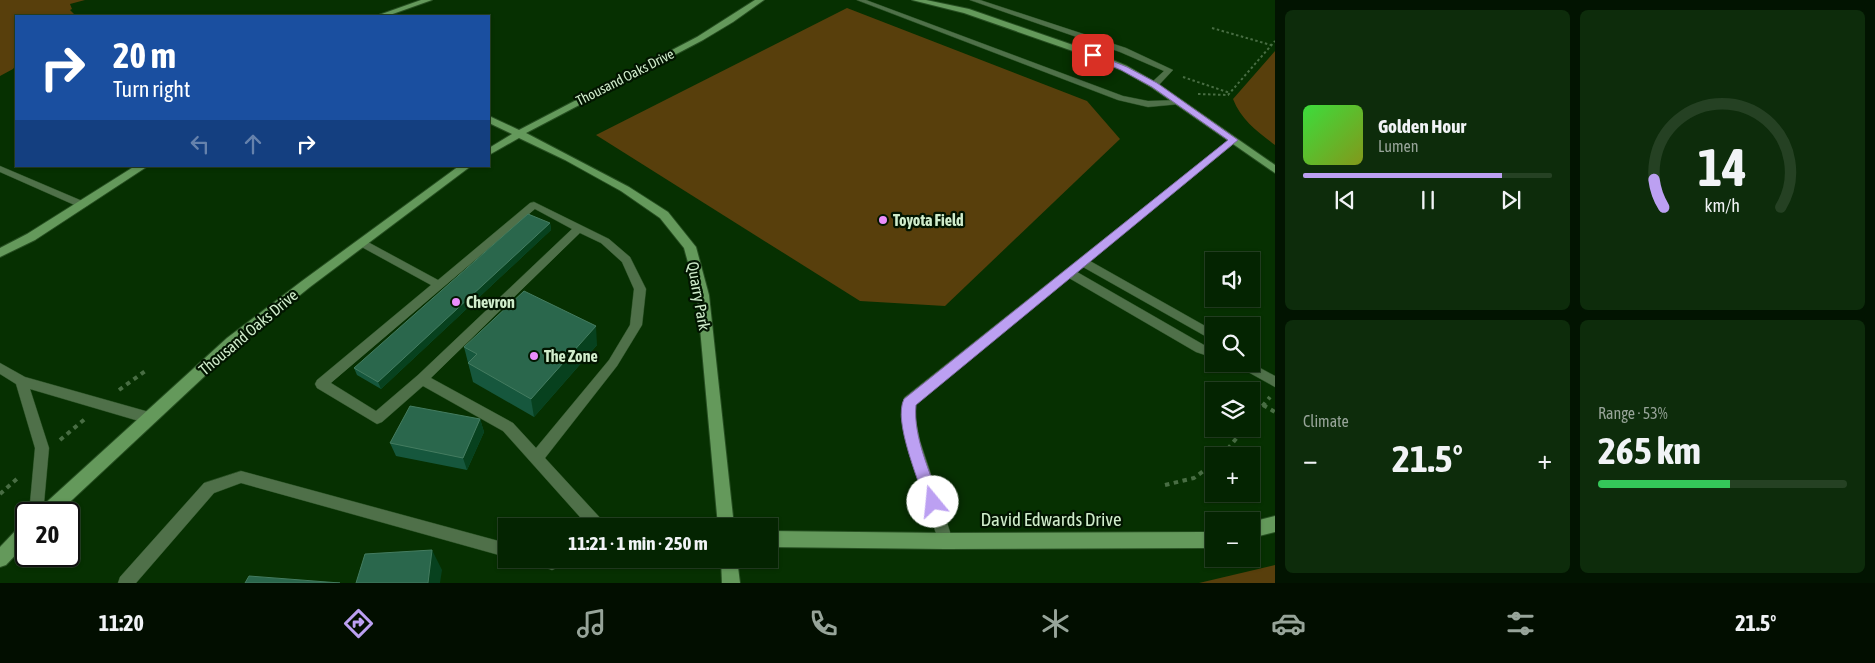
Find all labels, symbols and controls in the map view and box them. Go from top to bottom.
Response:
pin [1072,34,1114,76]
icon: right [30,35,95,100]
text: 20 m [113,35,176,75]
icon: arrive [1079,41,1107,69]
street label: Thousand Oaks Drive [573,45,677,109]
text: Turn right [113,76,190,102]
text: Golden Hour [1378,115,1466,137]
icon: left [186,130,214,158]
icon: ahead [239,130,267,158]
icon: right [292,130,320,158]
text: Lumen [1378,137,1418,155]
text: 14 [1698,137,1747,197]
icon: previous [1331,186,1359,214]
icon: pause [1414,186,1442,214]
icon: next [1497,186,1525,214]
text: km/h [1705,195,1740,216]
place label: Toyota Field [893,211,964,229]
marker: Toyota Field [877,214,889,226]
map controls [1205,252,1260,567]
button: sound [1205,252,1260,307]
street label: Quarry Park [683,260,714,332]
street label: Thousand Oaks Drive [195,286,301,378]
place label: Chevron [466,293,515,311]
marker: Chevron [450,296,462,308]
button: search [1205,317,1260,372]
place label: The Zone [544,347,598,365]
marker: The Zone [528,350,540,362]
button: layers [1205,382,1260,437]
text: Range · 53% [1598,404,1668,422]
text: Climate [1303,412,1349,430]
text: 265 km [1598,429,1701,472]
text: 21.5° [1392,437,1463,480]
text: − [1303,443,1318,475]
text: + [1537,443,1552,475]
button: + [1205,447,1260,502]
position arrow [906,475,958,527]
speed limit sign: 20 [15,502,80,567]
street label: David Edwards Drive [980,508,1122,530]
button: − [1205,512,1260,567]
text: 11:21 · 1 min · 250 m [568,532,708,554]
icon: directions [341,606,376,641]
icon: music [574,606,609,641]
icon: phone [806,606,841,641]
icon: climate [1038,606,1073,641]
icon: car [1271,606,1306,641]
icon: filters [1503,606,1538,641]
text: 11:20 [99,610,144,636]
text: 21.5° [1735,610,1776,636]

